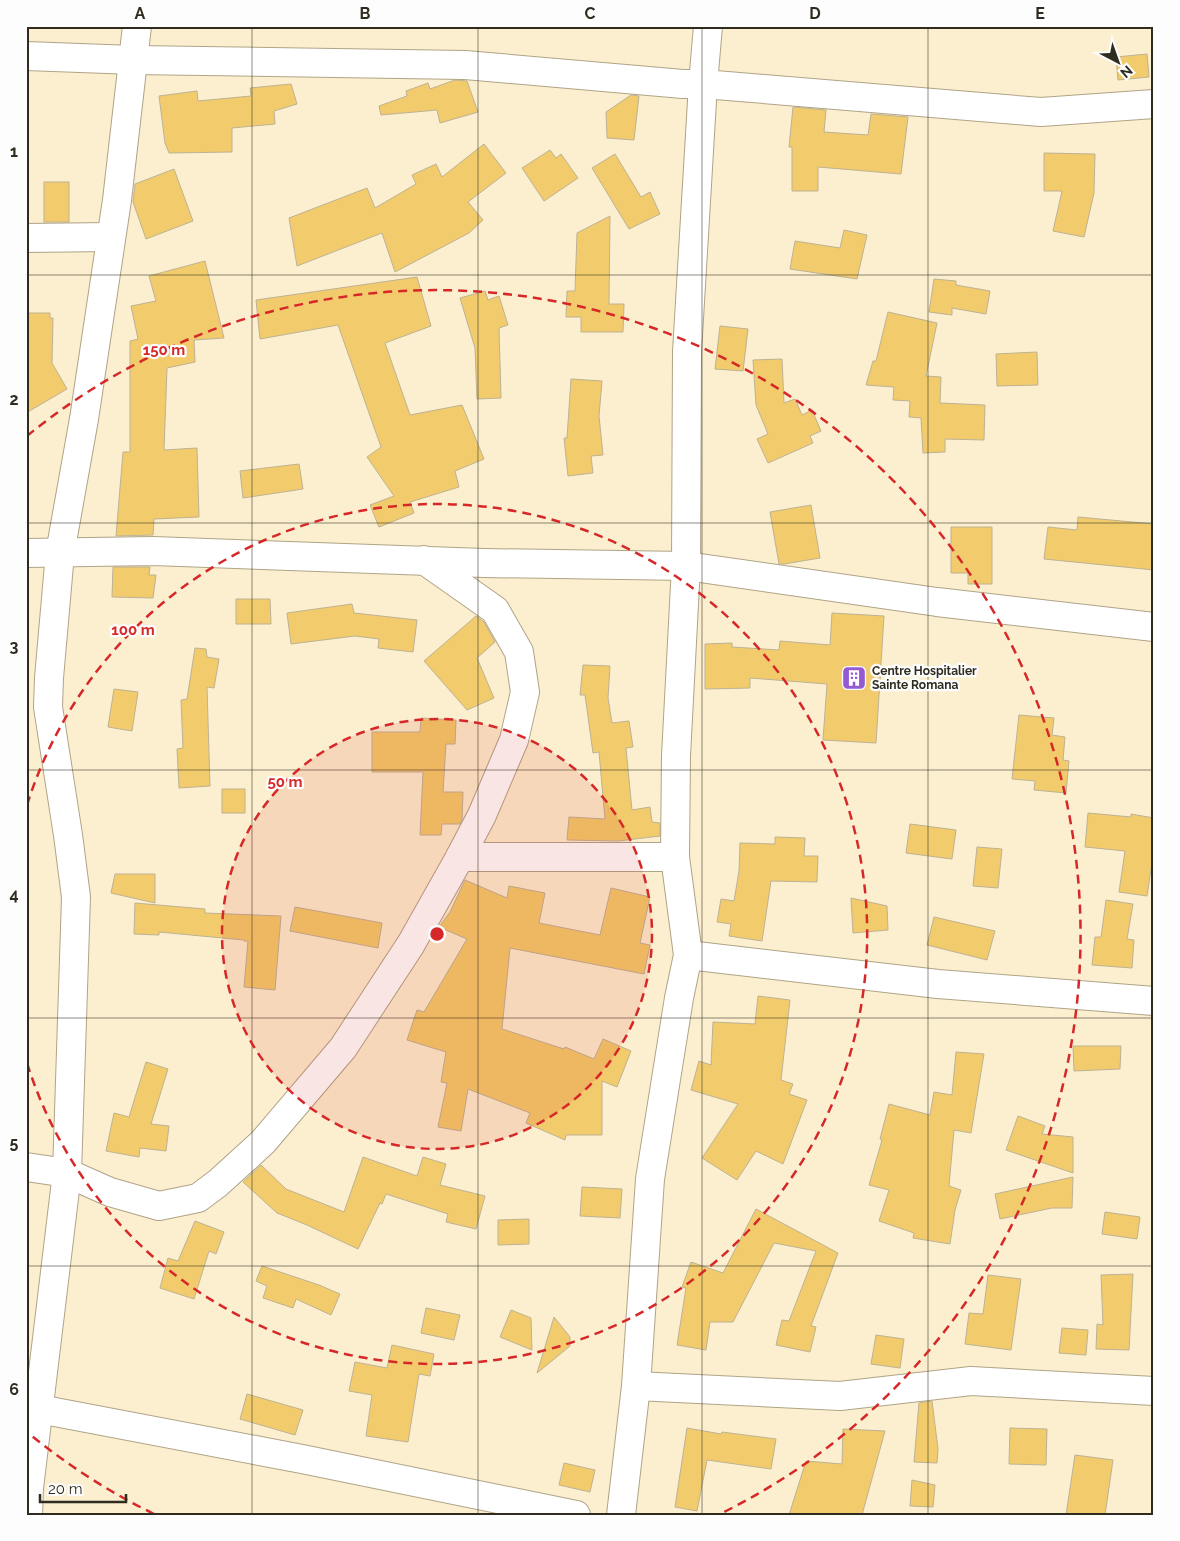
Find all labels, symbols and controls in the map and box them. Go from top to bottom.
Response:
text: A [135,4,146,23]
text: B [360,4,371,23]
text: C [585,4,596,23]
text: D [809,4,821,23]
text: E [1035,4,1045,23]
north arrow [1092,38,1142,88]
text: N [1117,62,1136,81]
text: 1 [10,142,18,161]
text: 150 m [143,341,185,359]
text: 2 [9,390,19,409]
text: 100 m [111,621,155,639]
text: 3 [10,637,19,656]
place label: Centre Hospitalier Sainte Romana [872,664,977,692]
building icon: Centre Hospitalier Sainte Romana [841,665,867,691]
text: 50 m [267,773,303,791]
text: 4 [9,885,19,904]
centre of rings [428,925,446,943]
text: 5 [10,1133,19,1152]
text: 6 [9,1380,19,1399]
scale bar [40,1471,126,1503]
text: 20 m [48,1480,83,1498]

